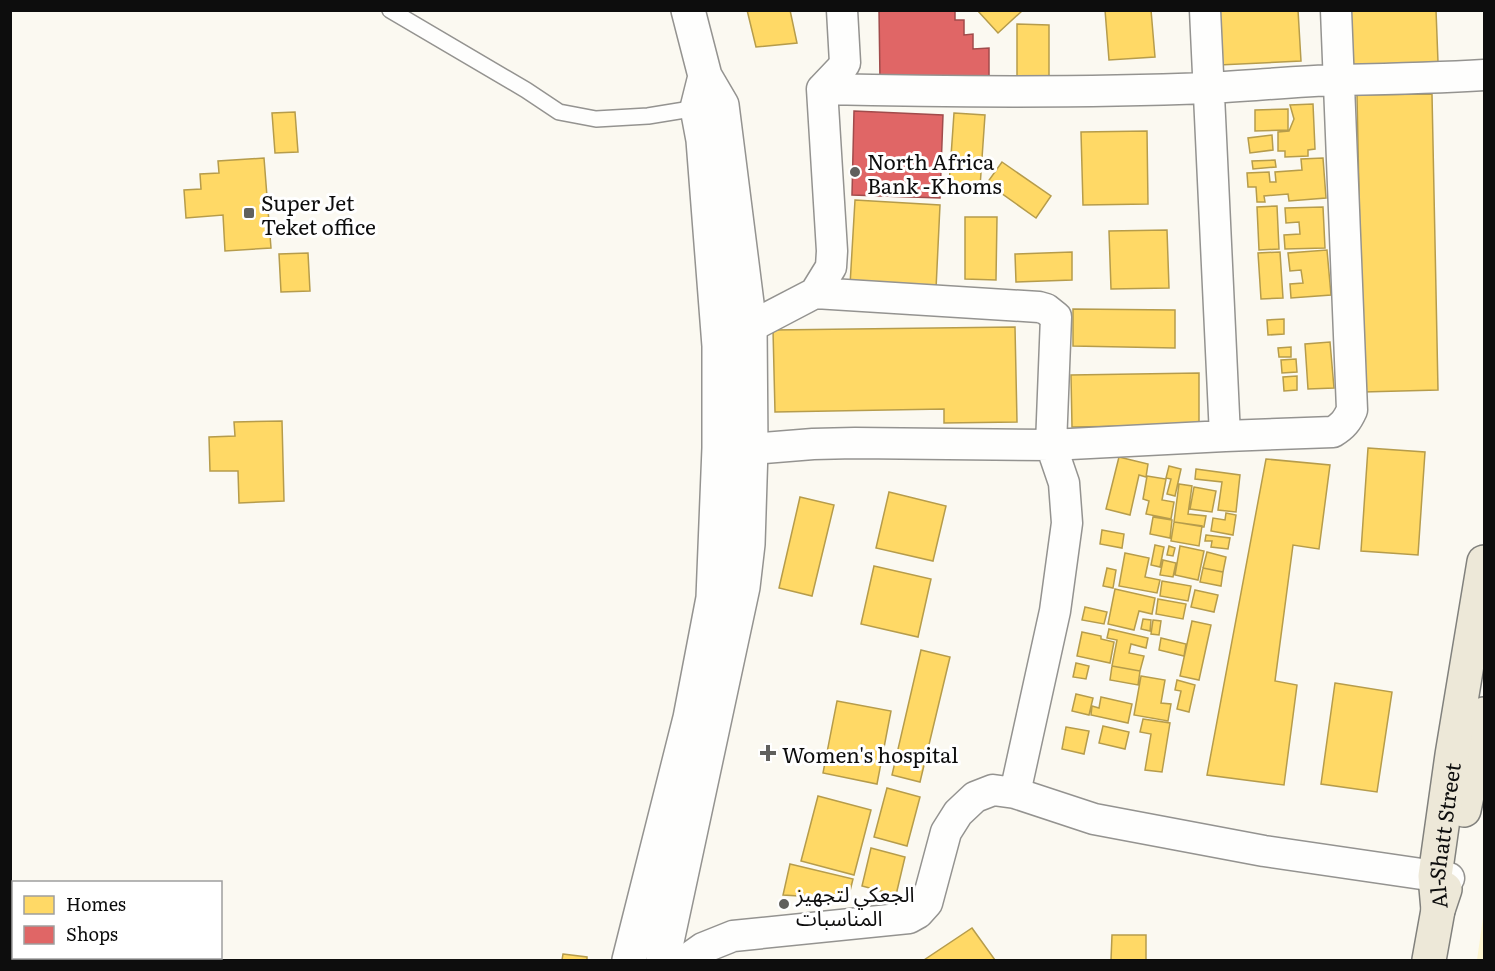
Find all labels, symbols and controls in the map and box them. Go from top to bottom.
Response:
place label: North Africa Bank -Khoms [867,145,1002,200]
marker: North Africa Bank -Khoms [848,165,862,179]
place label: Super Jet Teket office [261,186,376,241]
marker: Super Jet Teket office [242,206,256,220]
place label: Women's hospital [782,738,958,769]
marker: Women's hospital [759,744,777,762]
street label: Al-Shatt Street [1419,760,1466,910]
place label: الجعكي لتجهيز المناسبات [795,877,915,932]
legend [12,881,222,959]
text: Homes [66,890,126,917]
marker: الجعكي لتجهيز المناسبات [777,897,791,911]
text: Shops [66,920,118,947]

